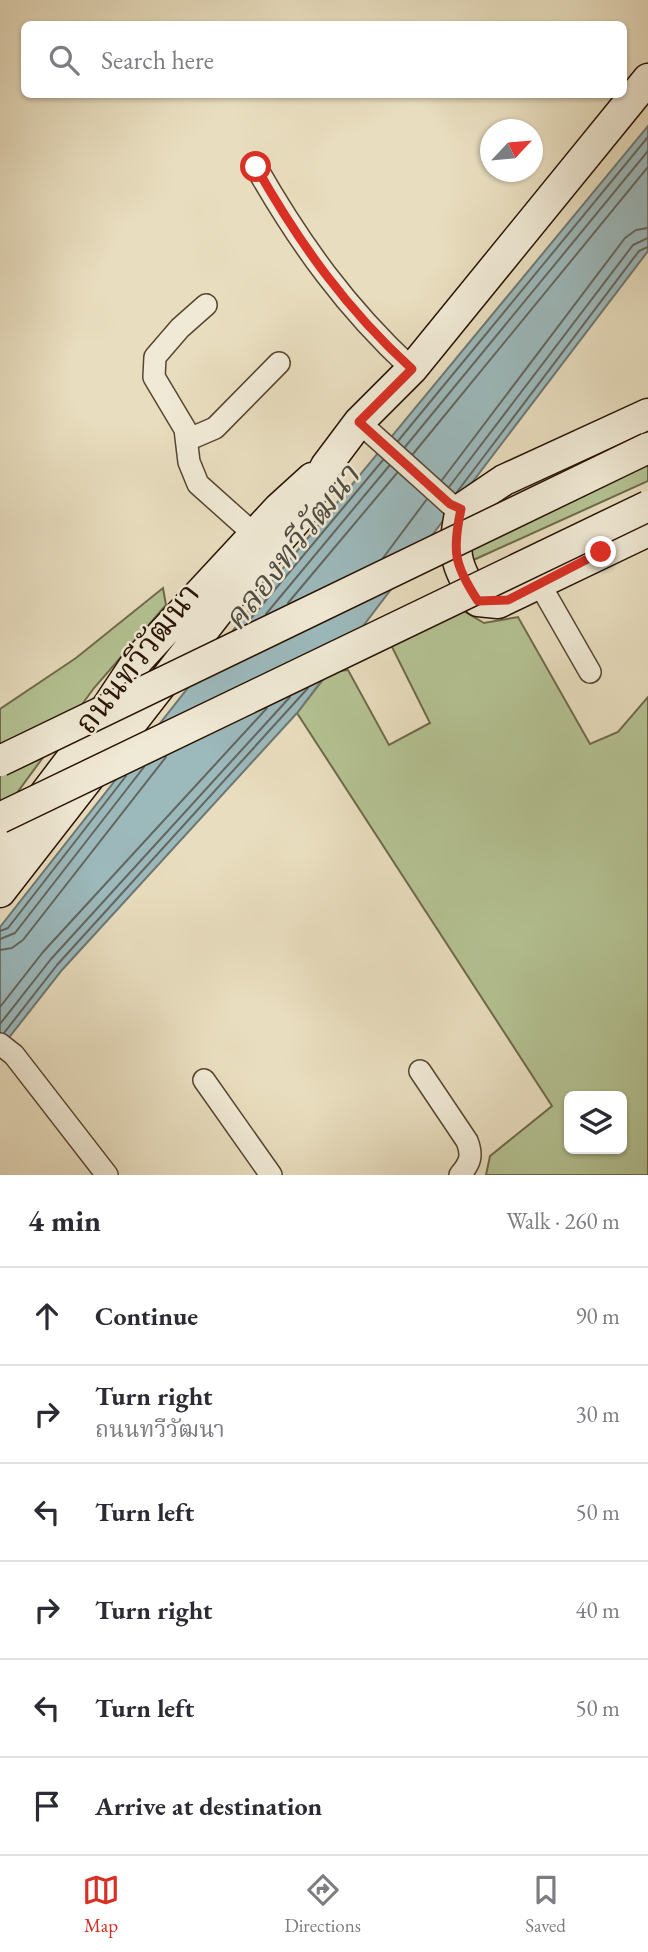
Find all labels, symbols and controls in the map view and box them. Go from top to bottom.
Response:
search box [21,21,627,98]
icon: search [45,41,83,79]
text: Search here [101,43,214,77]
north arrow [480,119,543,182]
route start [240,151,271,182]
water label: คลองทวีวัฒนา [213,455,370,639]
route end [585,536,616,567]
street label: ถนนทวีวัฒนา [65,574,209,742]
map controls [564,1091,627,1154]
button: layers [564,1091,627,1154]
text: 4 min [28,1201,101,1240]
text: Walk · 260 m [506,1206,620,1236]
icon: ahead [28,1297,66,1335]
text: Continue [95,1299,198,1333]
text: 90 m [575,1301,620,1331]
text: Turn right [95,1379,213,1413]
icon: right [28,1395,66,1433]
text: 30 m [575,1399,620,1429]
text: ถนนทวีวัฒนา [95,1414,225,1444]
icon: left [28,1493,66,1531]
text: Turn left [95,1495,194,1529]
text: 50 m [575,1497,620,1527]
icon: right [28,1591,66,1629]
text: Turn right [95,1593,213,1627]
text: 40 m [575,1595,620,1625]
icon: left [28,1689,66,1727]
text: Turn left [95,1691,194,1725]
text: 50 m [575,1693,620,1723]
icon: arrive [28,1787,66,1825]
text: Arrive at destination [95,1789,322,1823]
tab: Map [82,1871,120,1938]
tab: Directions [284,1871,361,1938]
tab: Saved [525,1871,566,1938]

